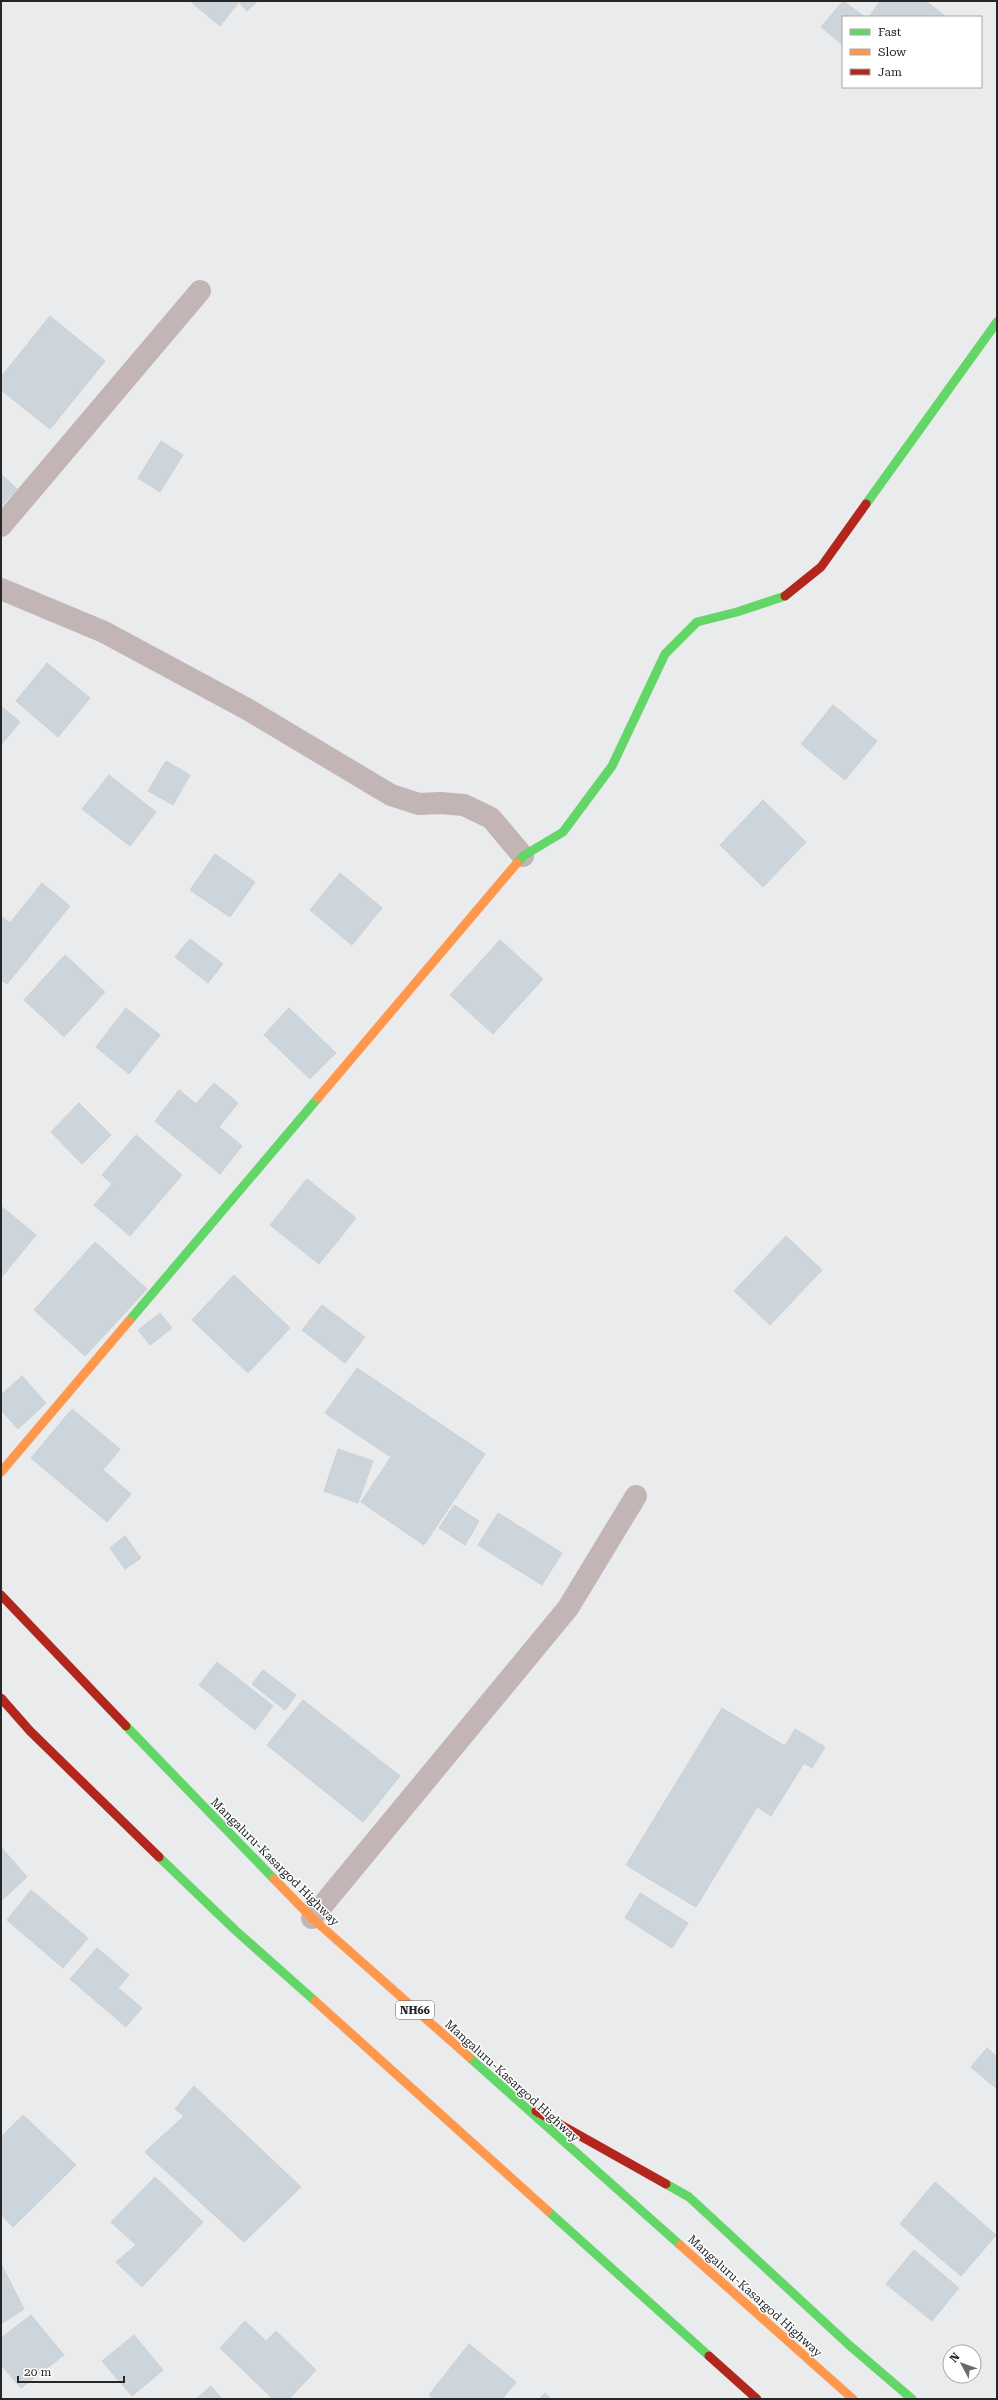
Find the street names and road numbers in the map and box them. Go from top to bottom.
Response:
street label: Mangaluru-Kasargod Highway [208,1795,343,1930]
road number: NH66 [396,2001,434,2019]
street label: Mangaluru-Kasargod Highway [442,2017,583,2146]
street label: Mangaluru-Kasargod Highway [685,2232,826,2361]

